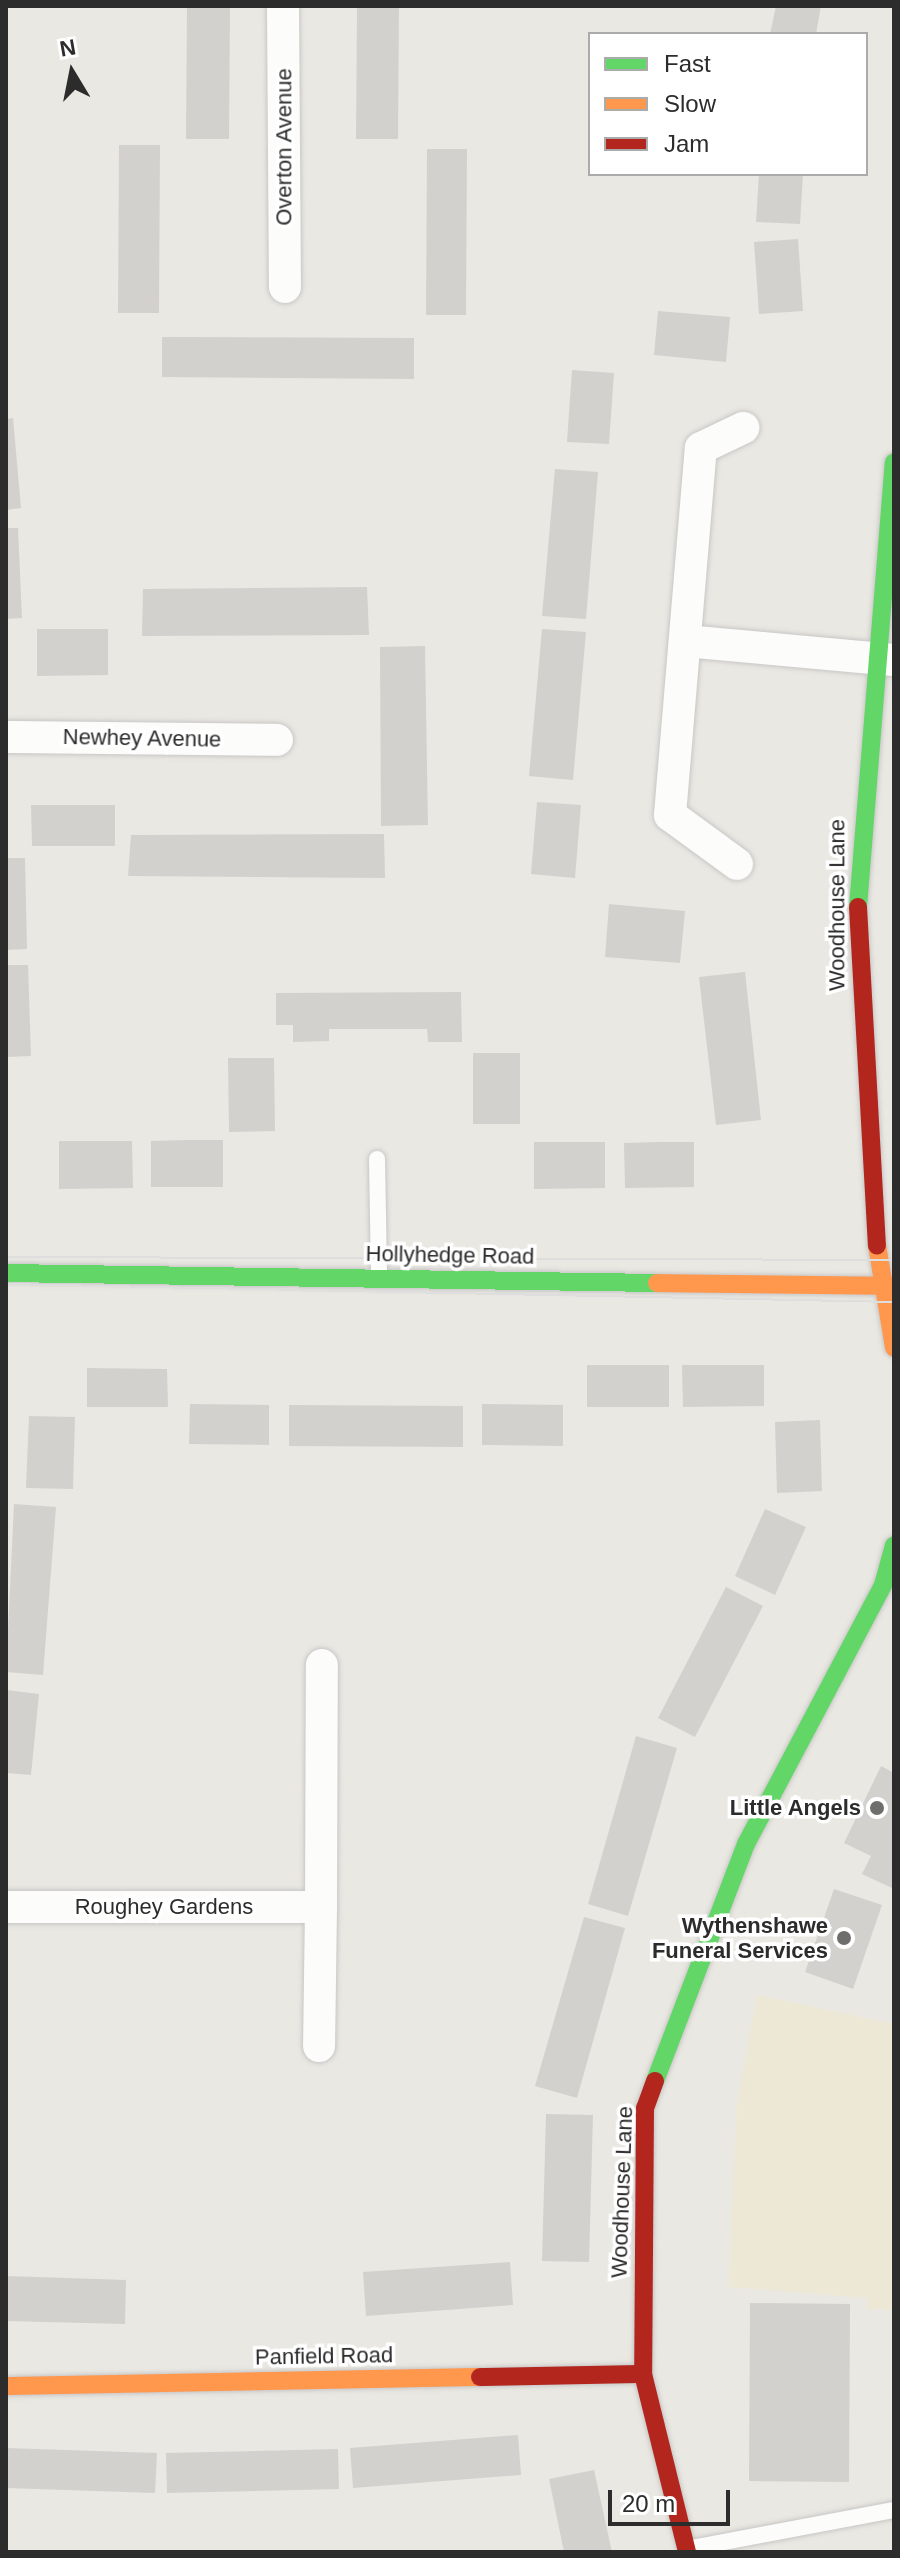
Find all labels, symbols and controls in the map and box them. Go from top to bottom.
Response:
north arrow [32,32,112,112]
legend [588,32,868,176]
text: N [58,34,78,62]
text: Fast [664,50,711,77]
street label: Overton Avenue [271,68,297,226]
text: Slow [664,90,716,117]
text: Jam [664,130,709,157]
street label: Newhey Avenue [62,723,222,753]
street label: Woodhouse Lane [824,819,850,991]
street label: Hollyhedge Road [365,1240,535,1270]
place label: Little Angels [729,1795,861,1821]
marker: Little Angels [868,1799,886,1817]
street label: Roughey Gardens [75,1894,253,1920]
place label: Wythenshawe Funeral Services [652,1912,828,1964]
marker: Wythenshawe Funeral Services [835,1929,853,1947]
street label: Woodhouse Lane [606,2106,638,2278]
street label: Panfield Road [255,2342,393,2370]
scale bar [612,2474,734,2524]
text: 20 m [622,2490,675,2517]

